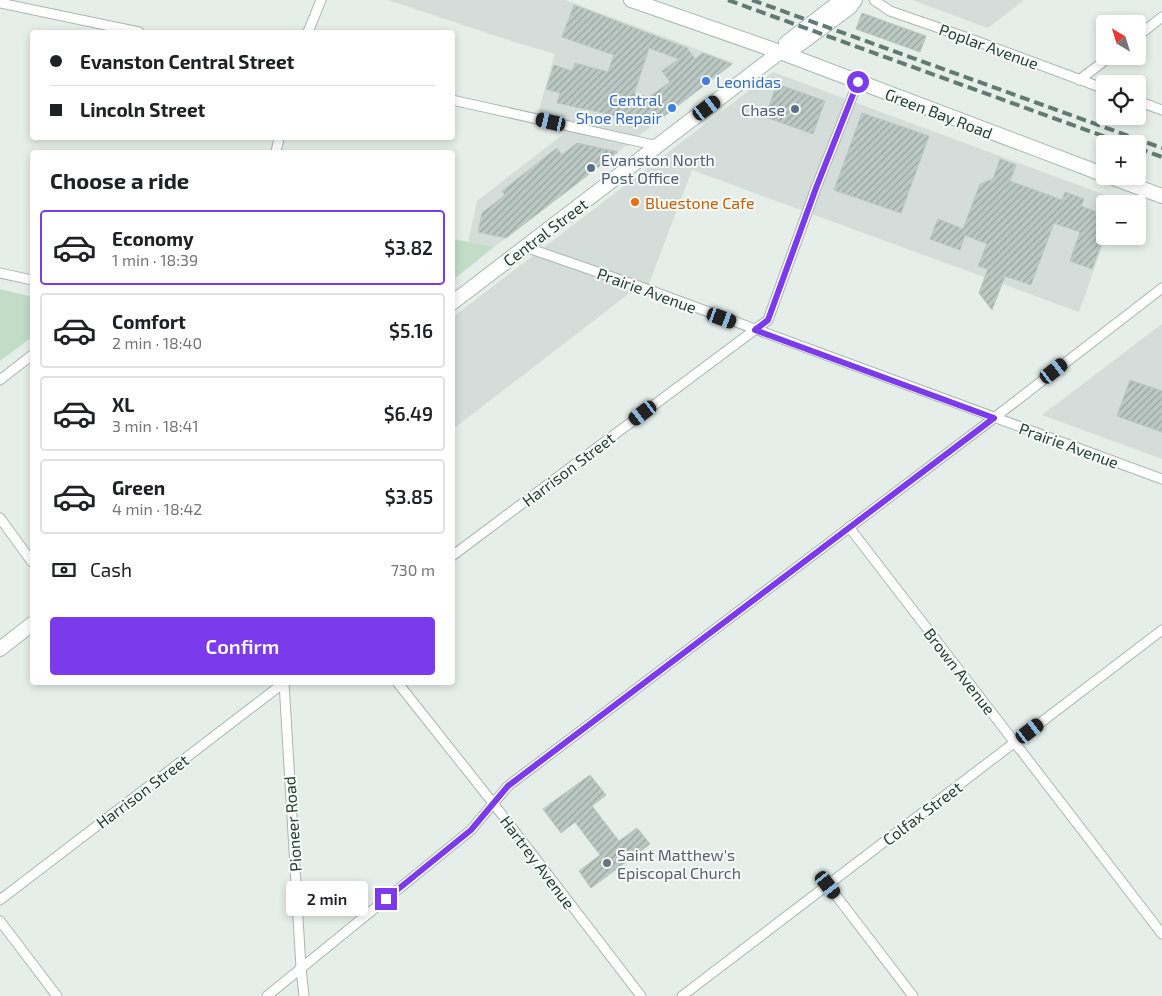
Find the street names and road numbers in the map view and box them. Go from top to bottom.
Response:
street label: Poplar Avenue [937,19,1041,73]
street label: Green Bay Road [883,84,995,142]
street label: Central Street [499,194,591,270]
street label: Prairie Avenue [595,263,699,317]
street label: Prairie Avenue [1017,418,1121,472]
street label: Harrison Street [518,428,618,510]
street label: Brown Avenue [920,624,1000,718]
street label: Harrison Street [92,750,192,832]
street label: Pioneer Road [279,776,305,872]
street label: Colfax Street [879,777,965,849]
street label: Hartrey Avenue [497,812,579,912]

